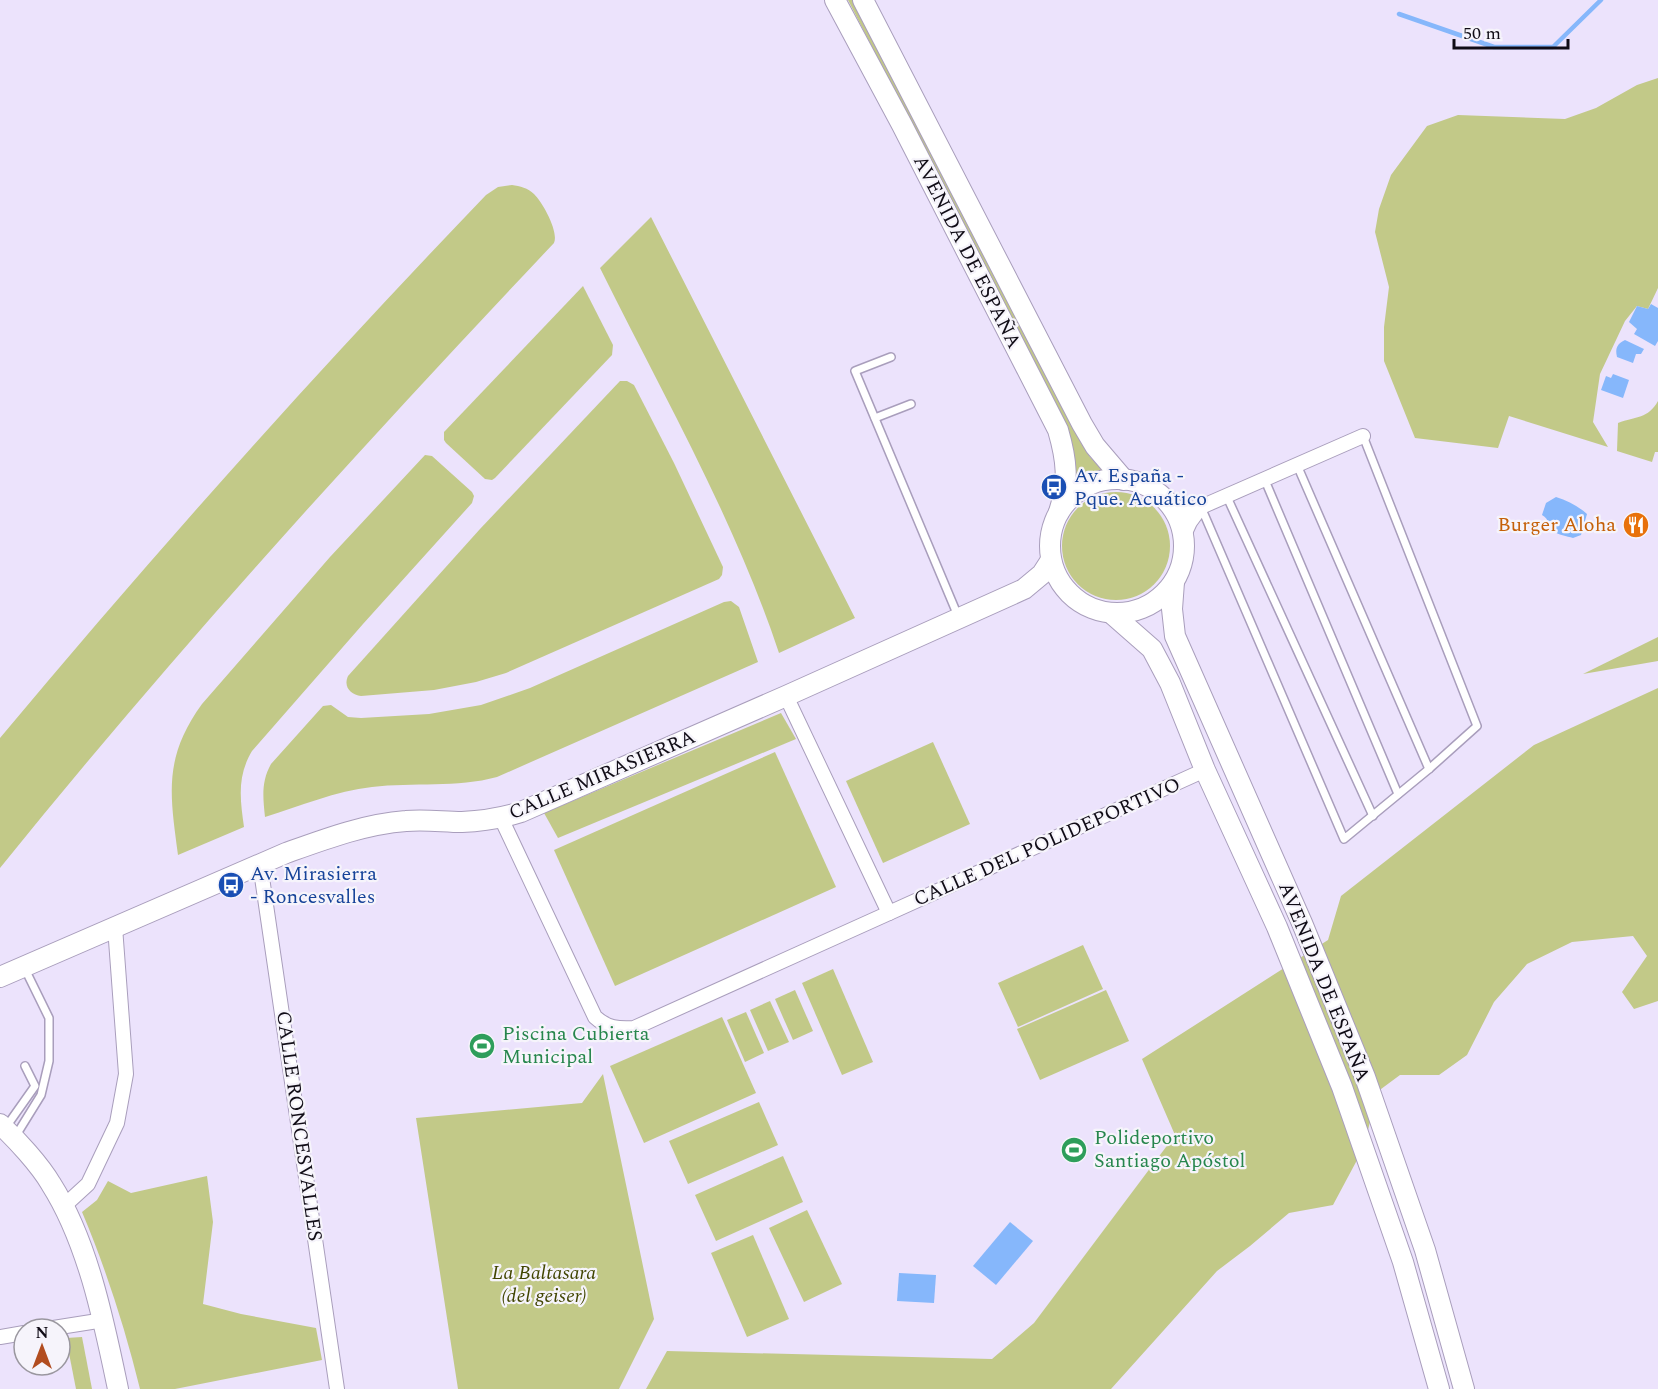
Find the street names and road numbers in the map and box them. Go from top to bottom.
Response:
street label: AVENIDA DE ESPAÑA [905,150,1029,354]
street label: CALLE MIRASIERRA [504,722,700,828]
street label: CALLE DEL POLIDEPORTIVO [909,769,1185,915]
street label: AVENIDA DE ESPAÑA [1270,877,1378,1087]
street label: CALLE RONCESVALLES [268,1009,330,1243]

